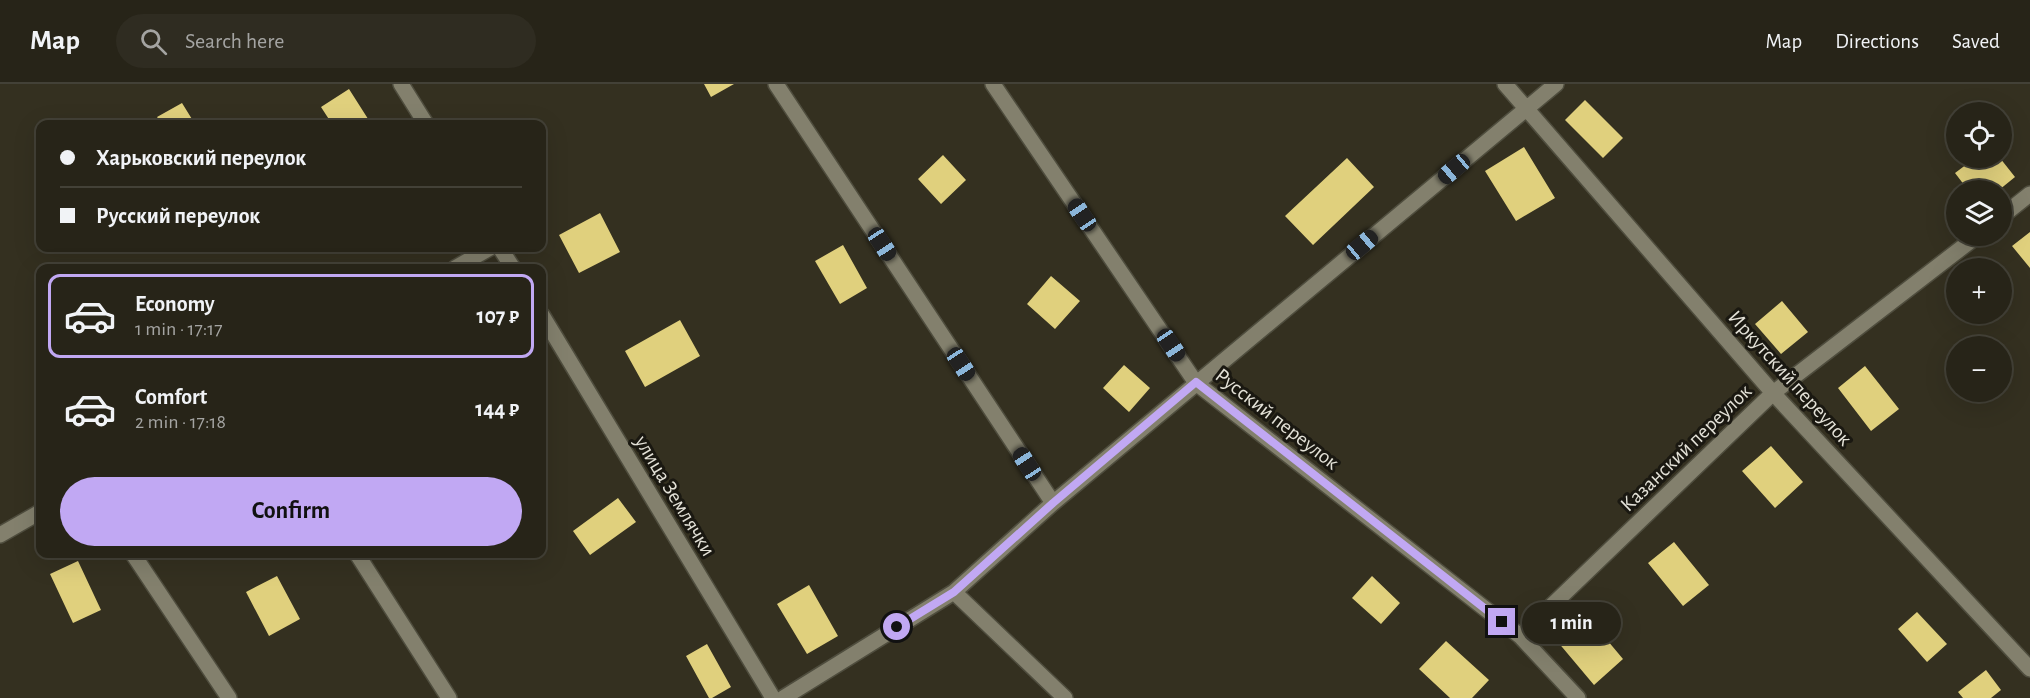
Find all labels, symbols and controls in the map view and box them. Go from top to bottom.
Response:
search box [116,14,536,68]
icon: search [137,25,170,58]
text: Map [30,27,80,55]
text: Search here [185,30,284,52]
text: Map [1766,31,1802,52]
text: Directions [1835,31,1919,52]
text: Saved [1952,31,2000,52]
map controls [1946,102,2012,402]
button: locate [1946,102,2012,168]
text: Харьковский переулок [96,147,306,169]
car [1434,151,1474,187]
button: layers [1946,180,2012,246]
car [1064,195,1100,235]
text: Русский переулок [96,205,260,227]
car [865,224,899,264]
car [1342,227,1382,263]
button: + [1946,258,2012,324]
icon: car [63,289,117,343]
text: Economy [135,293,215,315]
text: 107 ₽ [476,305,519,327]
street label: Иркутский переулок [1724,306,1856,450]
text: 1 min · 17:17 [135,319,223,339]
car [1153,325,1189,365]
button: − [1946,336,2012,402]
car [944,344,978,384]
street label: Русский переулок [1211,364,1343,474]
street label: Казанский переулок [1617,380,1756,516]
icon: car [63,382,117,436]
text: Comfort [135,386,207,408]
text: 144 ₽ [475,398,519,420]
text: 2 min · 17:18 [135,412,226,432]
street label: улица Землячки [630,431,719,560]
car [1010,444,1044,484]
button: Confirm [60,477,522,546]
callout: 1 min [1523,601,1622,643]
route end [1488,608,1515,635]
route start [883,613,910,640]
text: 1 min [1550,613,1593,633]

